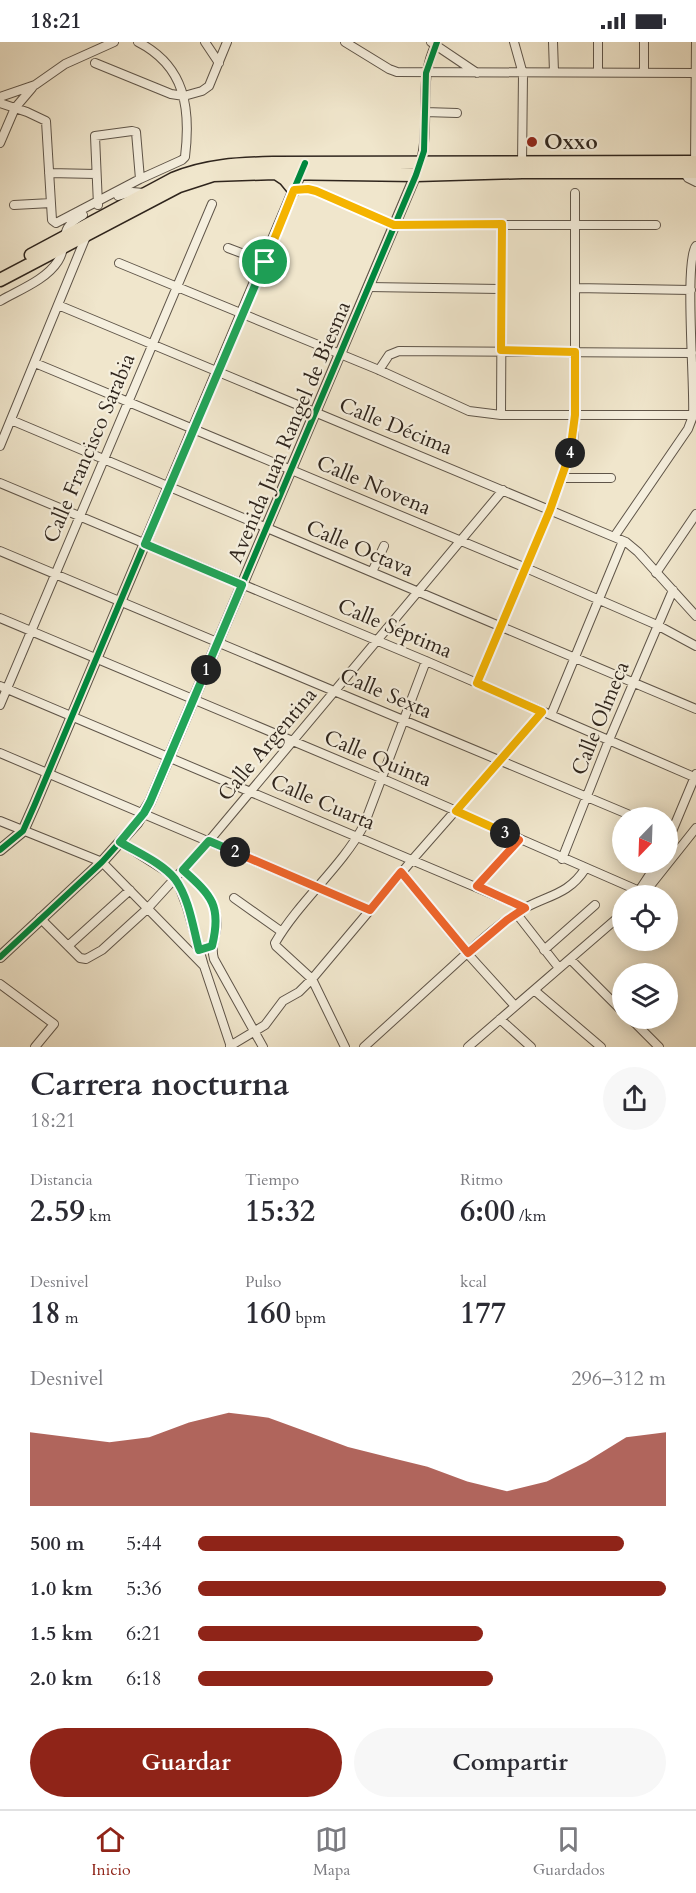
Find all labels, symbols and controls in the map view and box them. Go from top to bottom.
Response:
text: 18:21 [30,6,81,36]
place label: Oxxo [544,128,598,157]
marker: Oxxo [525,135,539,149]
pin [239,236,290,287]
icon: arrive [248,245,281,278]
street label: Avenida Juan Rangel de Biesma [221,297,358,568]
street label: Calle Francisco Sarabia [36,349,143,547]
street label: Calle Décima [335,391,457,462]
pin: 4 [555,438,585,468]
text: 4 [566,442,574,464]
street label: Calle Novena [312,448,435,523]
street label: Calle Octava [302,513,418,584]
street label: Calle Séptima [333,591,456,666]
pin: 1 [191,655,221,685]
street label: Calle Olmeca [564,657,636,779]
text: 1 [202,659,210,681]
street label: Calle Sexta [335,661,436,726]
street label: Calle Argentina [211,681,324,807]
street label: Calle Quinta [320,723,436,794]
street label: Calle Cuarta [266,767,380,837]
north arrow [612,807,678,873]
map controls [612,807,678,1029]
pin: 3 [490,818,520,848]
text: 3 [501,822,509,844]
pin: 2 [220,837,250,867]
text: 2 [231,841,239,863]
button: locate [612,885,678,951]
button: layers [612,963,678,1029]
text: Carrera nocturna [30,1062,289,1107]
button: share [603,1067,666,1130]
text: 18:21 [30,1107,76,1134]
text: Distancia [30,1169,93,1191]
text: Tiempo [245,1169,299,1191]
text: Ritmo [460,1169,503,1191]
text: 2.59 [30,1191,85,1232]
text: 15:32 [245,1191,315,1232]
text: 6:00 [460,1191,515,1232]
text: km [85,1205,111,1227]
text: /km [515,1205,546,1227]
text: Desnivel [30,1271,89,1293]
text: Pulso [245,1271,281,1293]
text: kcal [460,1271,487,1293]
text: 18 [30,1293,61,1334]
text: 160 [245,1293,291,1334]
text: 177 [460,1293,506,1334]
text: m [61,1307,79,1329]
text: bpm [291,1307,326,1329]
text: Desnivel [30,1365,103,1392]
text: 296–312 m [571,1365,666,1392]
text: 500 m [30,1530,85,1557]
text: 5:44 [126,1530,162,1557]
text: 1.0 km [30,1575,93,1602]
text: 5:36 [126,1575,162,1602]
text: 1.5 km [30,1620,93,1647]
text: 6:21 [126,1620,162,1647]
text: 2.0 km [30,1665,93,1692]
text: 6:18 [126,1665,162,1692]
button: Guardar [30,1728,342,1797]
button: Compartir [354,1728,666,1797]
tab: Inicio [91,1823,131,1881]
tab: Mapa [313,1823,350,1881]
tab: Guardados [533,1823,605,1881]

